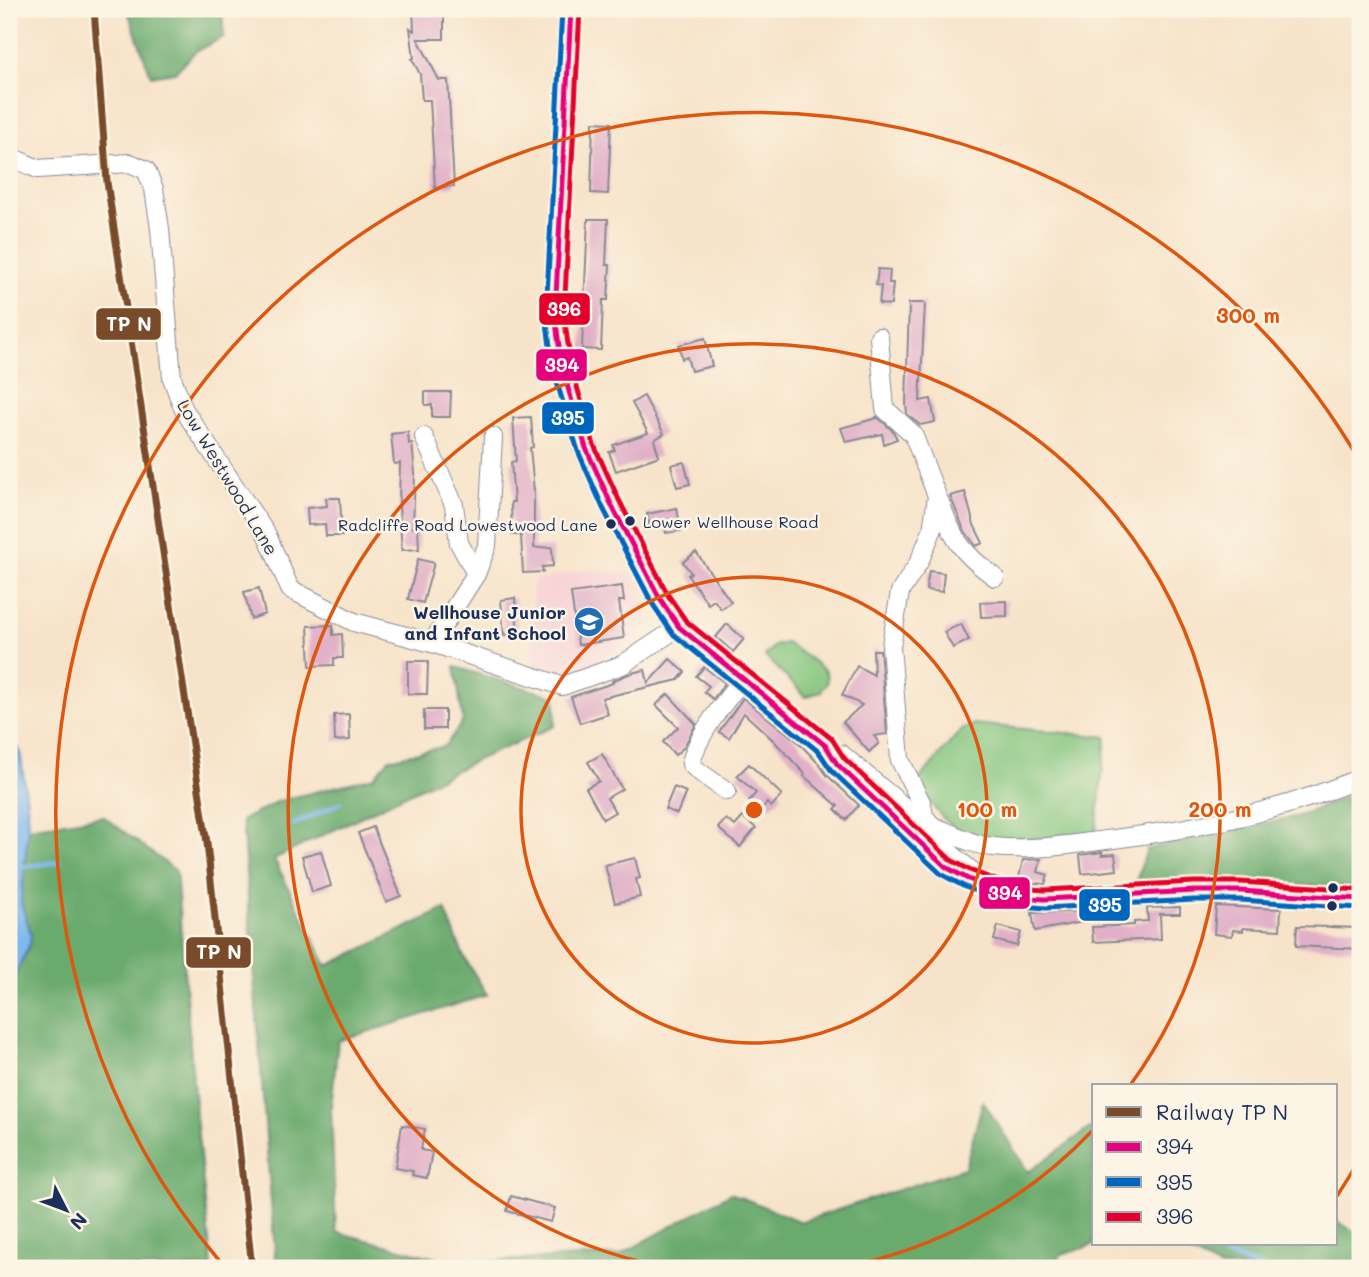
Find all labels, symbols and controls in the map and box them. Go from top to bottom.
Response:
line badge: 396 [538,292,591,326]
text: 396 [547,296,581,321]
text: 300 m [1216,301,1280,328]
line badge: TP N [95,307,162,341]
text: TP N [106,311,152,336]
line badge: 394 [535,348,588,382]
text: 394 [545,352,579,377]
street label: Low Westwood Lane [172,395,284,559]
line badge: 395 [541,401,595,435]
text: 395 [551,405,585,430]
place label: Lower Wellhouse Road [643,511,818,532]
place label: Radcliffe Road Lowestwood Lane [338,514,598,535]
marker: Lower Wellhouse Road [623,514,637,528]
marker: Radcliffe Road Lowestwood Lane [604,517,618,531]
place label: Wellhouse Junior and Infant School [404,600,566,645]
school or university icon: Wellhouse Junior and Infant School [572,605,606,639]
text: 100 m [957,795,1017,822]
text: 200 m [1189,795,1251,822]
centre of rings [742,798,766,822]
line badge: 394 [978,876,1031,910]
text: 394 [988,880,1022,905]
unlabelled marker [1326,881,1340,895]
line badge: 395 [1078,888,1131,922]
text: 395 [1088,892,1122,917]
unlabelled marker [1325,899,1339,913]
line badge: TP N [185,936,252,969]
text: TP N [196,939,242,964]
legend [1092,1084,1338,1246]
text: Railway TP N [1156,1098,1288,1125]
text: 394 [1156,1132,1194,1159]
text: 395 [1156,1168,1193,1195]
north arrow [32,1176,102,1246]
text: 396 [1156,1202,1193,1229]
text: N [65,1208,93,1235]

